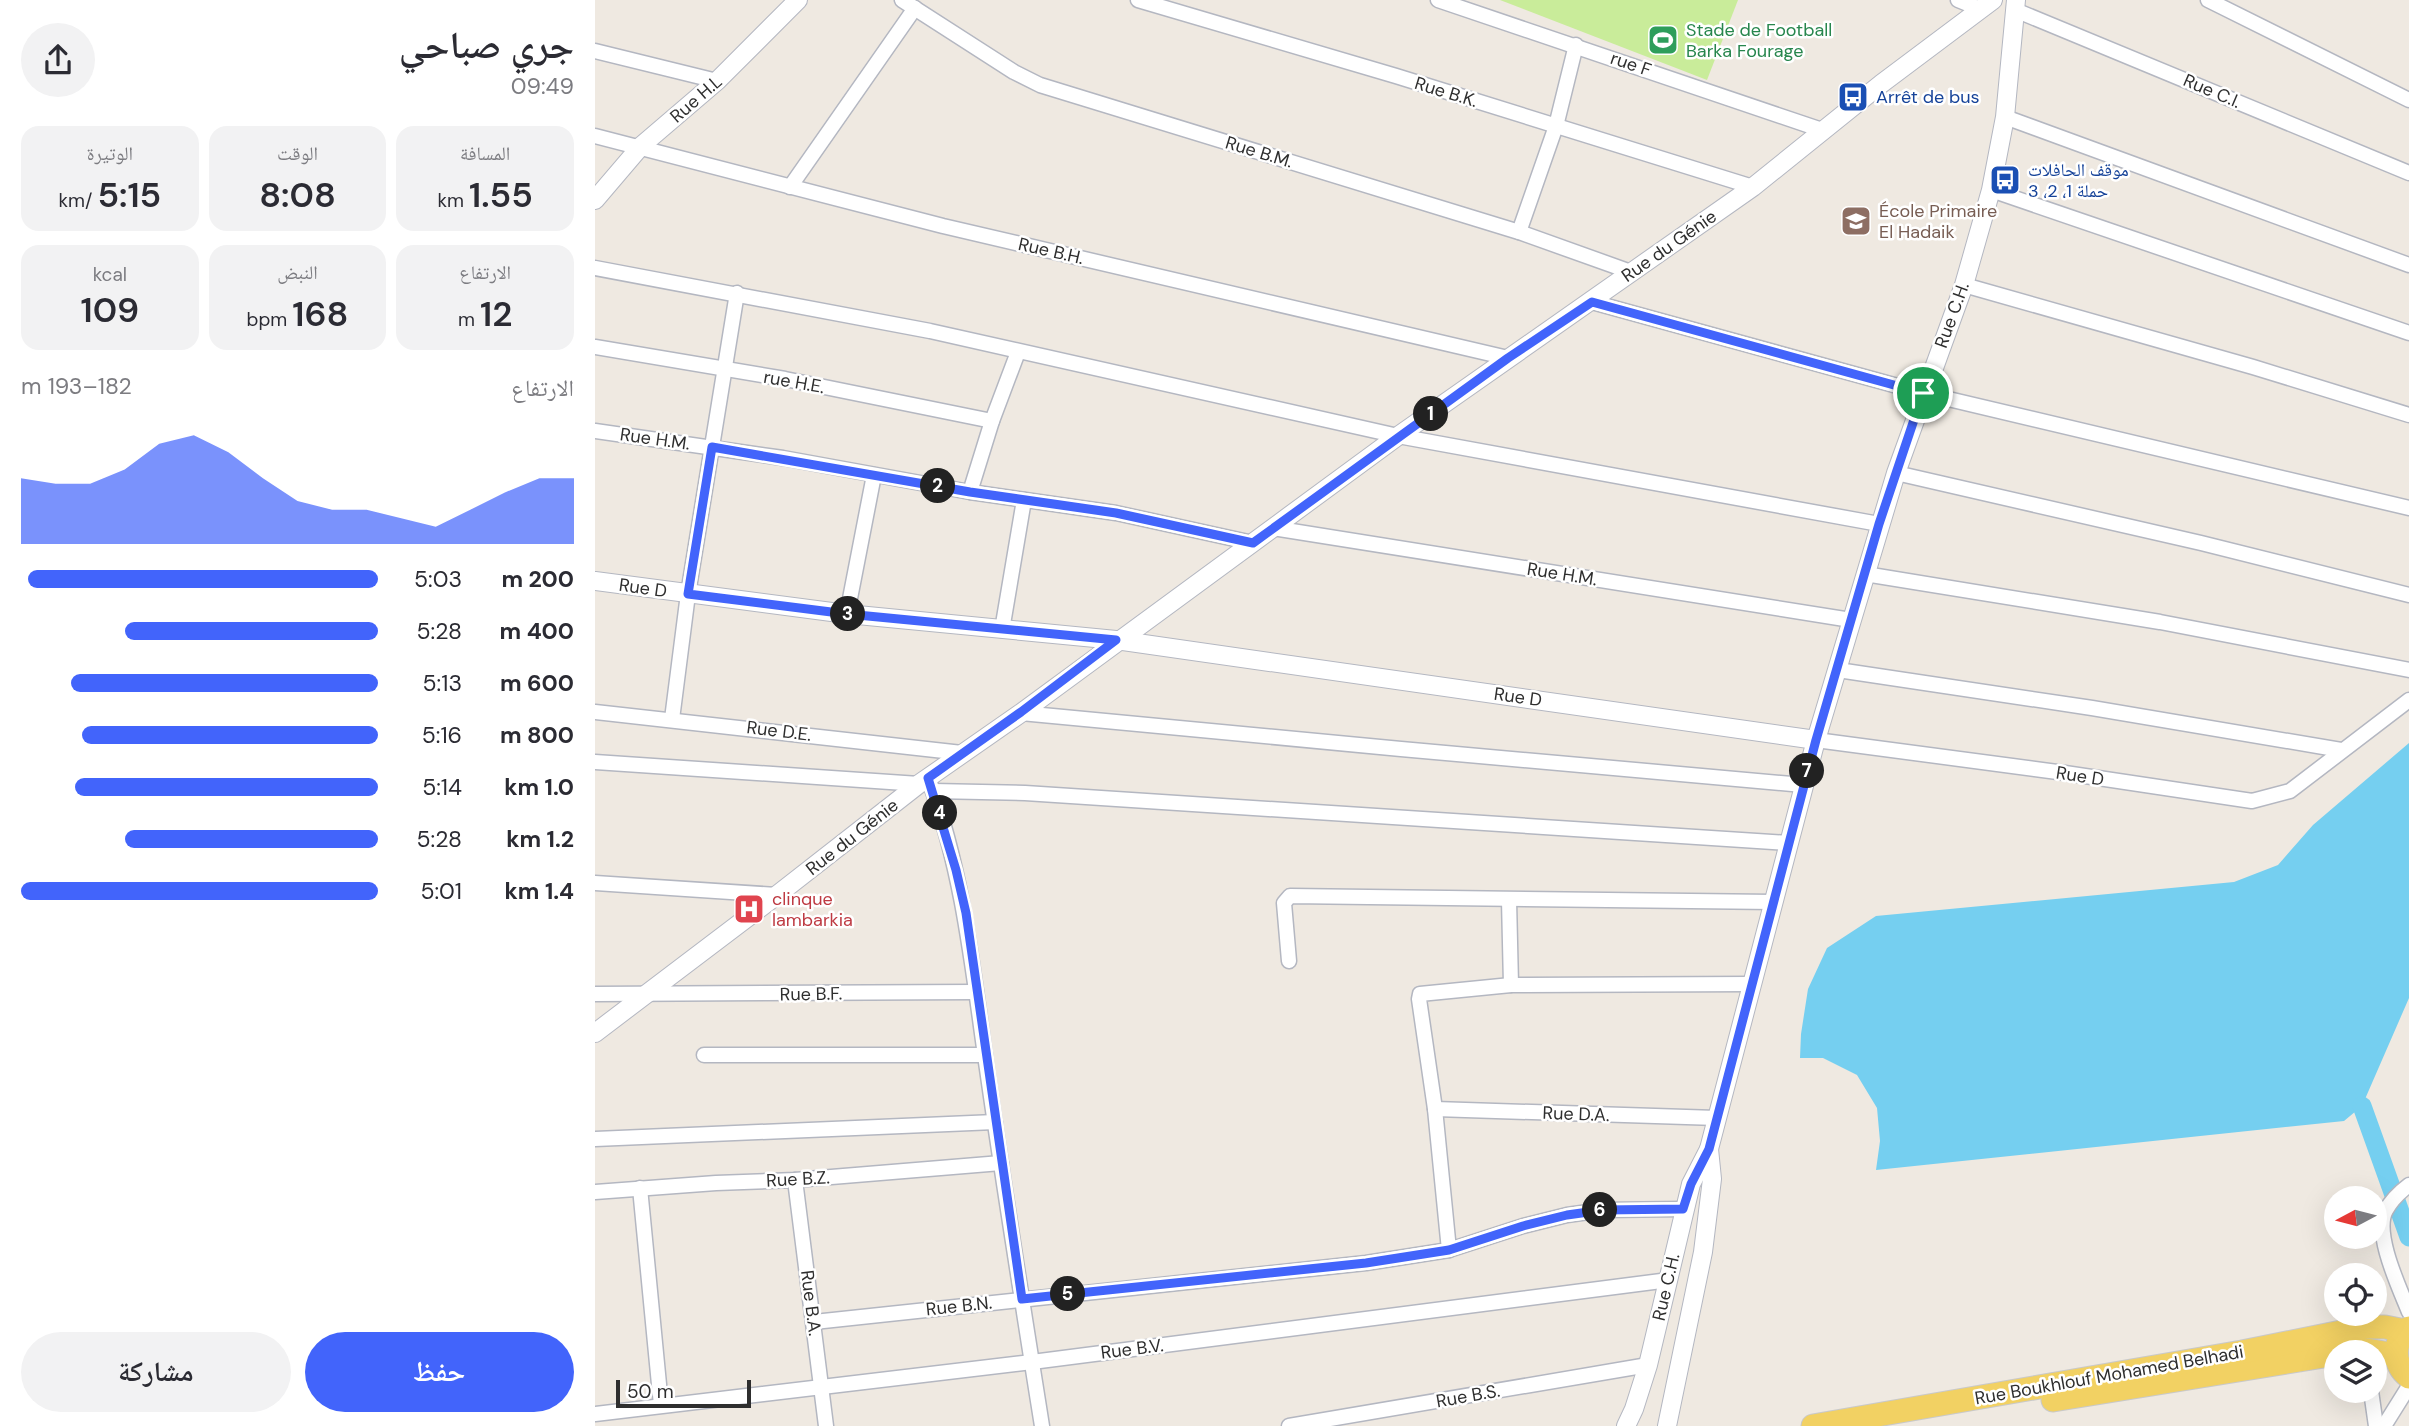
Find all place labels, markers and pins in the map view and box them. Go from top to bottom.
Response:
place label: Stade de Football Barka Fourage [1686,18,1832,63]
sports icon: Stade de Football Barka Fourage [1646,23,1680,57]
bus stop icon: Arrêt de bus [1836,80,1870,114]
place label: Arrêt de bus [1876,85,1980,109]
place label: موقف الحافلات حملة 1، 2، 3 [2028,158,2129,203]
bus stop icon: موقف الحافلات حملة 1، 2، 3 [1988,163,2022,197]
place label: École Primaire El Hadaik [1879,199,1997,244]
school or university icon: École Primaire El Hadaik [1839,204,1873,238]
pin [1893,363,1953,423]
pin: 1 [1413,396,1449,432]
pin: 2 [921,468,955,504]
pin: 3 [831,596,865,632]
pin: 7 [1789,754,1825,788]
pin: 4 [923,796,957,830]
place label: clinque lambarkia [772,887,853,932]
hospital icon: clinque lambarkia [732,892,766,926]
pin: 6 [1583,1192,1618,1228]
pin: 5 [1051,1276,1085,1312]

